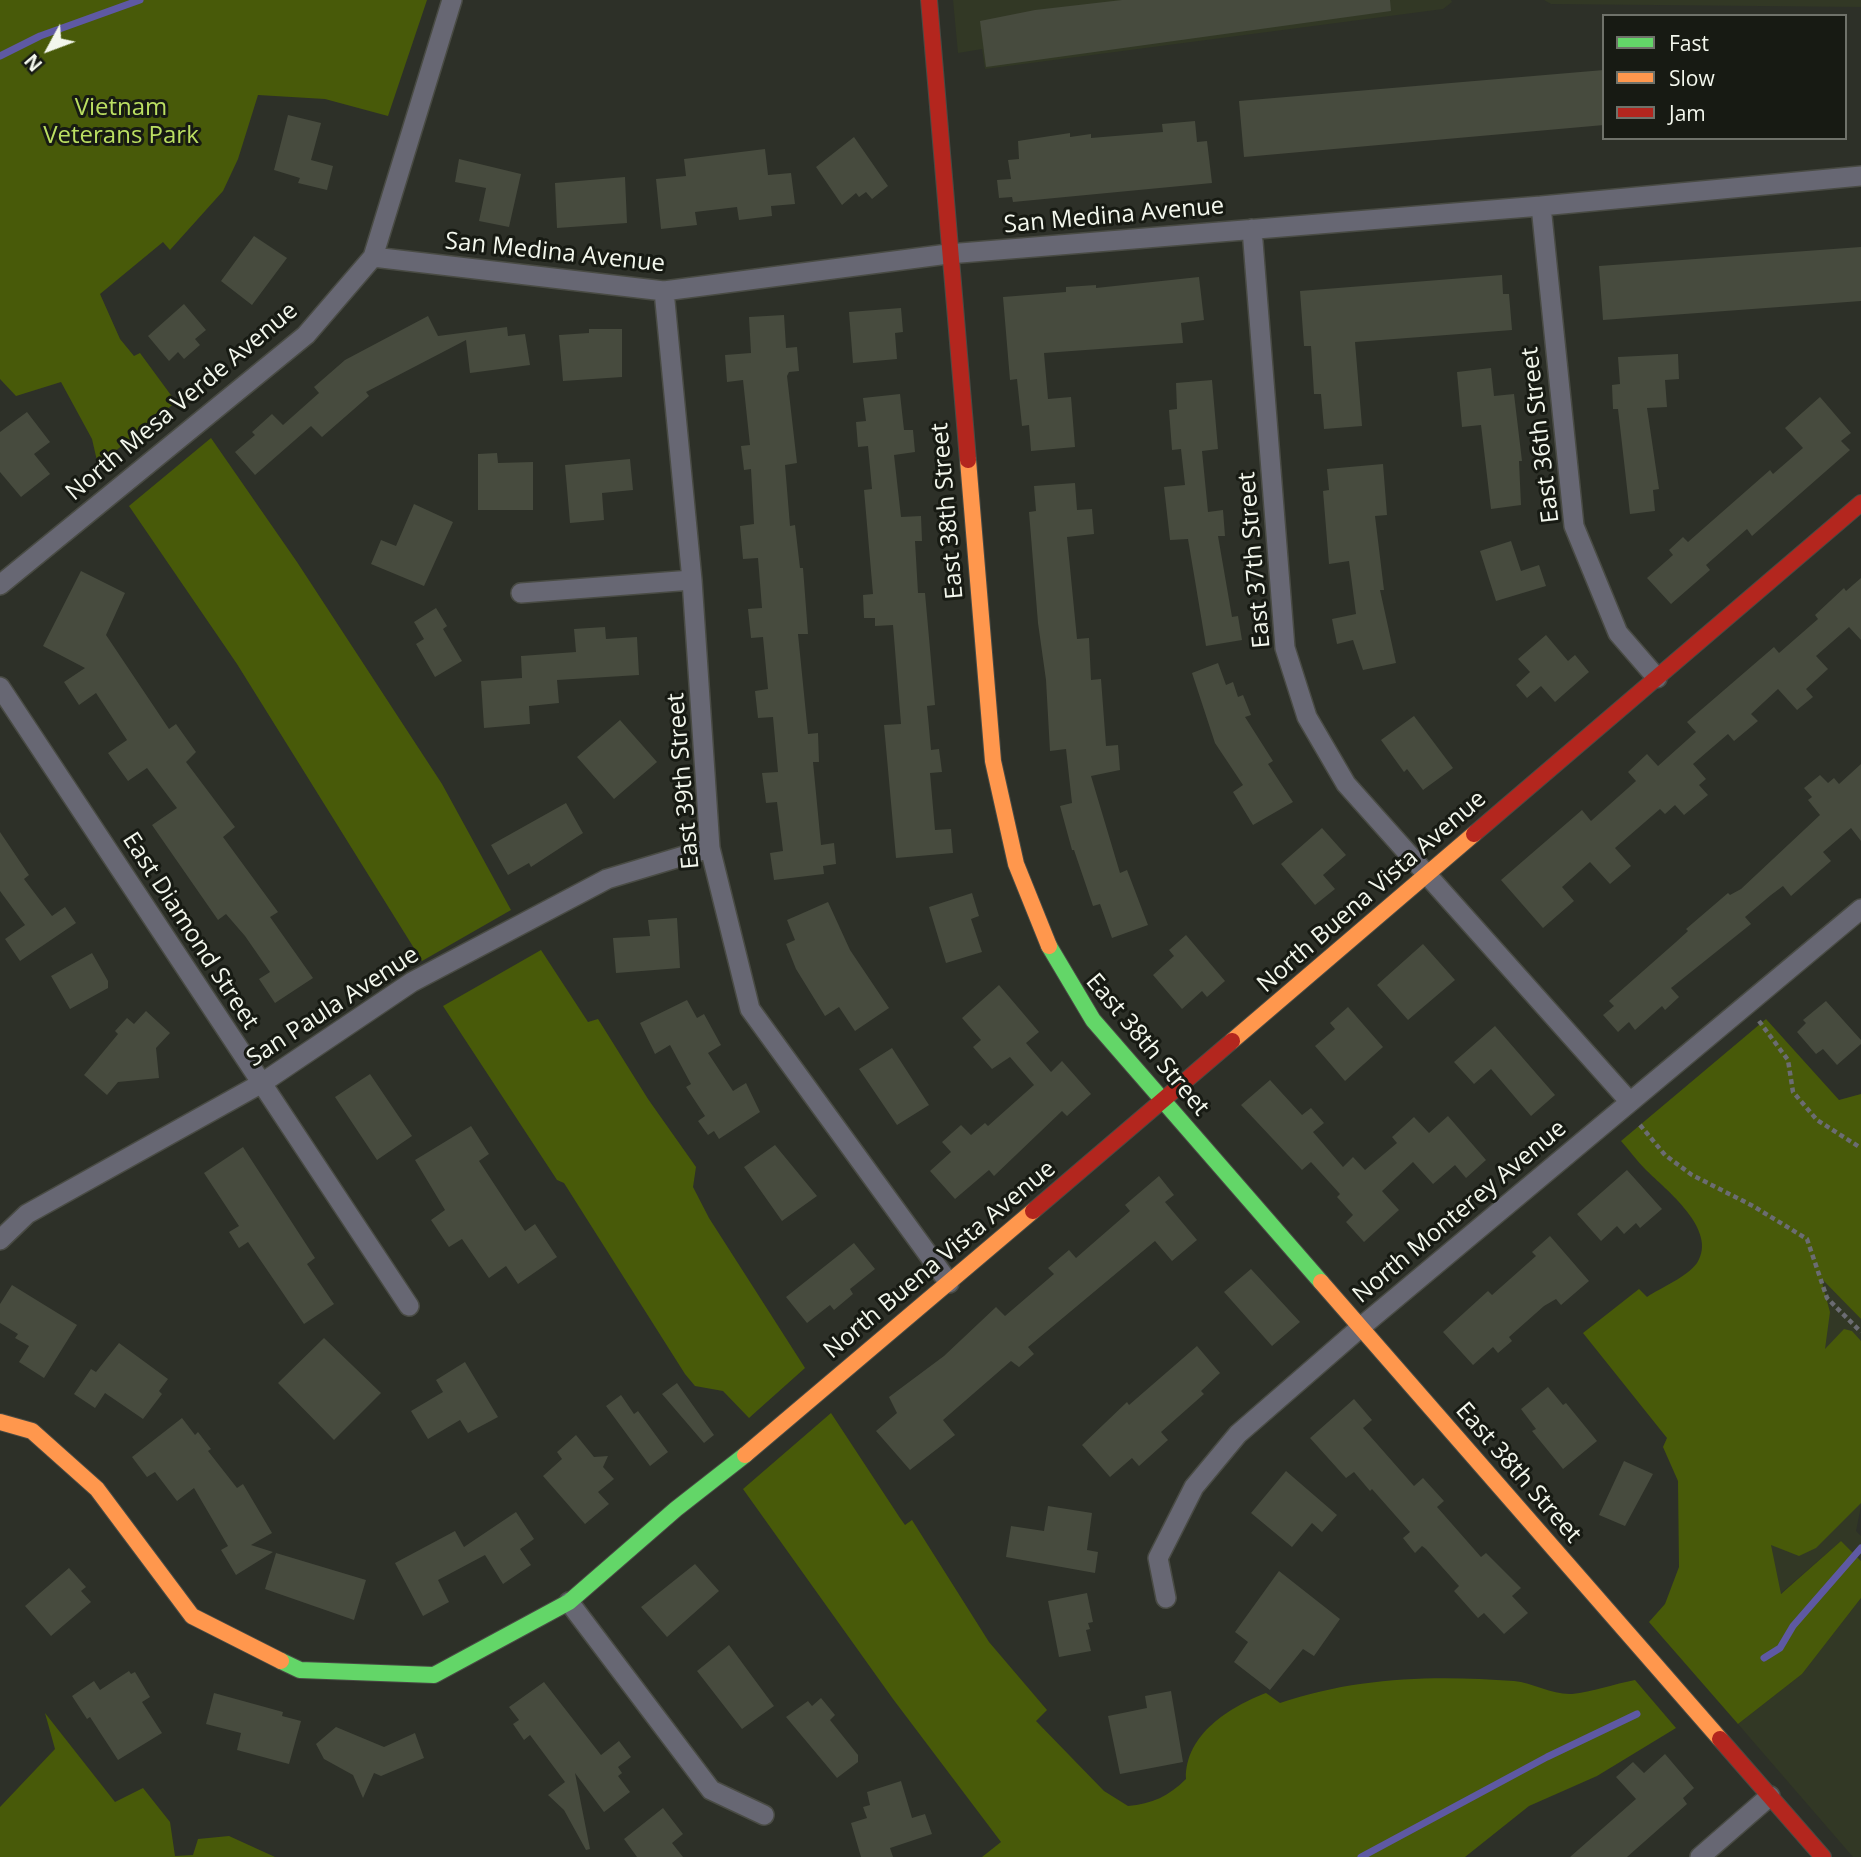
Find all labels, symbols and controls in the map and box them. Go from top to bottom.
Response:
north arrow [14,14,84,84]
legend [1602,14,1847,140]
text: Fast [1669,29,1709,57]
text: N [18,48,48,77]
text: Slow [1669,64,1715,92]
park label: Vietnam Veterans Park [43,94,199,150]
text: Jam [1669,99,1706,127]
street label: San Medina Avenue [1003,192,1225,240]
street label: San Medina Avenue [444,227,666,279]
street label: North Mesa Verde Avenue [60,297,304,507]
street label: East 36th Street [1516,345,1566,525]
street label: East 38th Street [926,422,970,600]
street label: East 37th Street [1233,471,1277,649]
street label: East 39th Street [662,692,706,870]
street label: North Buena Vista Avenue [1252,785,1492,999]
street label: East Diamond Street [116,827,264,1035]
street label: San Paula Avenue [242,941,424,1073]
street label: East 38th Street [1079,968,1215,1122]
street label: North Monterey Avenue [1347,1114,1573,1310]
street label: North Buena Vista Avenue [818,1155,1062,1365]
street label: East 38th Street [1449,1397,1587,1549]

